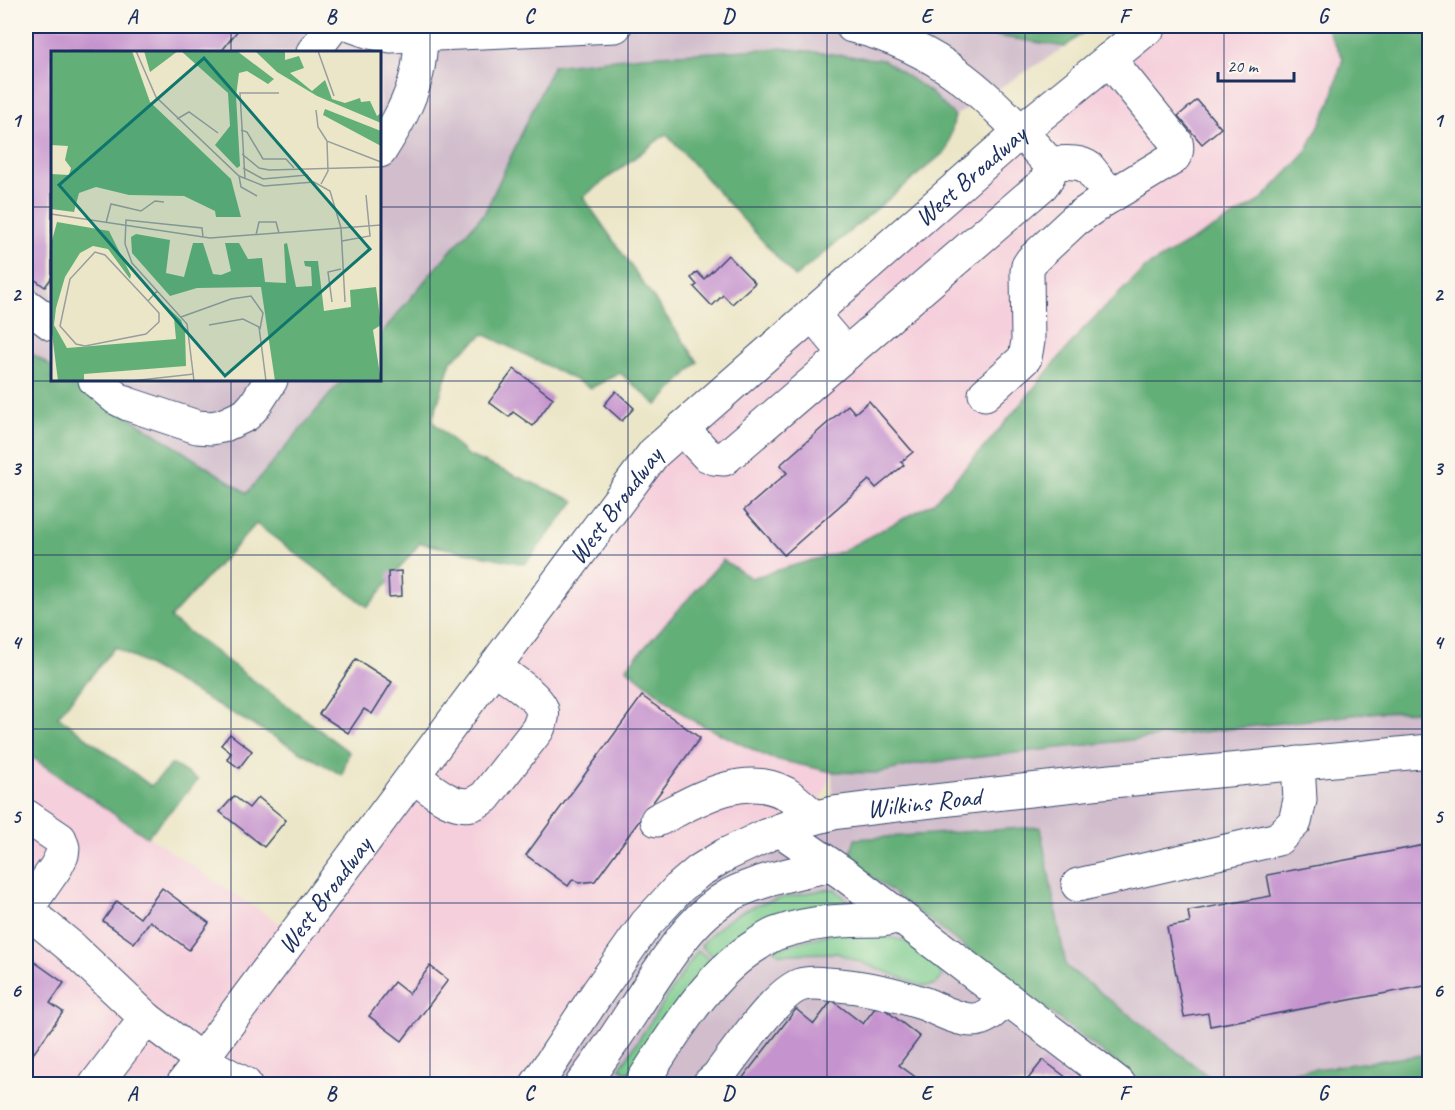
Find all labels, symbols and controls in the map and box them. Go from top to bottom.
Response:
text: A [127,4,139,29]
text: B [326,4,338,29]
text: C [524,4,536,29]
text: D [722,4,736,29]
text: E [921,4,935,29]
text: F [1119,4,1133,29]
text: G [1318,4,1331,29]
scale bar [1218,45,1294,83]
inset map [51,51,381,381]
text: 20 m [1227,55,1260,77]
text: 1 [12,108,23,133]
text: 1 [1434,108,1445,133]
street label: West Broadway [908,116,1034,233]
text: 2 [12,282,23,307]
text: 2 [1434,282,1445,307]
street label: West Broadway [560,439,671,570]
text: 3 [12,456,23,481]
text: 3 [1434,456,1445,481]
text: 4 [12,630,24,655]
text: 4 [1434,630,1446,655]
street label: Wilkins Road [865,779,986,825]
text: 5 [12,804,23,829]
text: 5 [1434,804,1445,829]
street label: West Broadway [270,828,380,960]
text: 6 [11,978,22,1003]
text: 6 [1433,978,1444,1003]
text: A [127,1081,139,1106]
text: B [326,1081,338,1106]
text: C [524,1081,536,1106]
text: D [722,1081,736,1106]
text: E [921,1081,935,1106]
text: F [1119,1081,1133,1106]
text: G [1318,1081,1331,1106]

